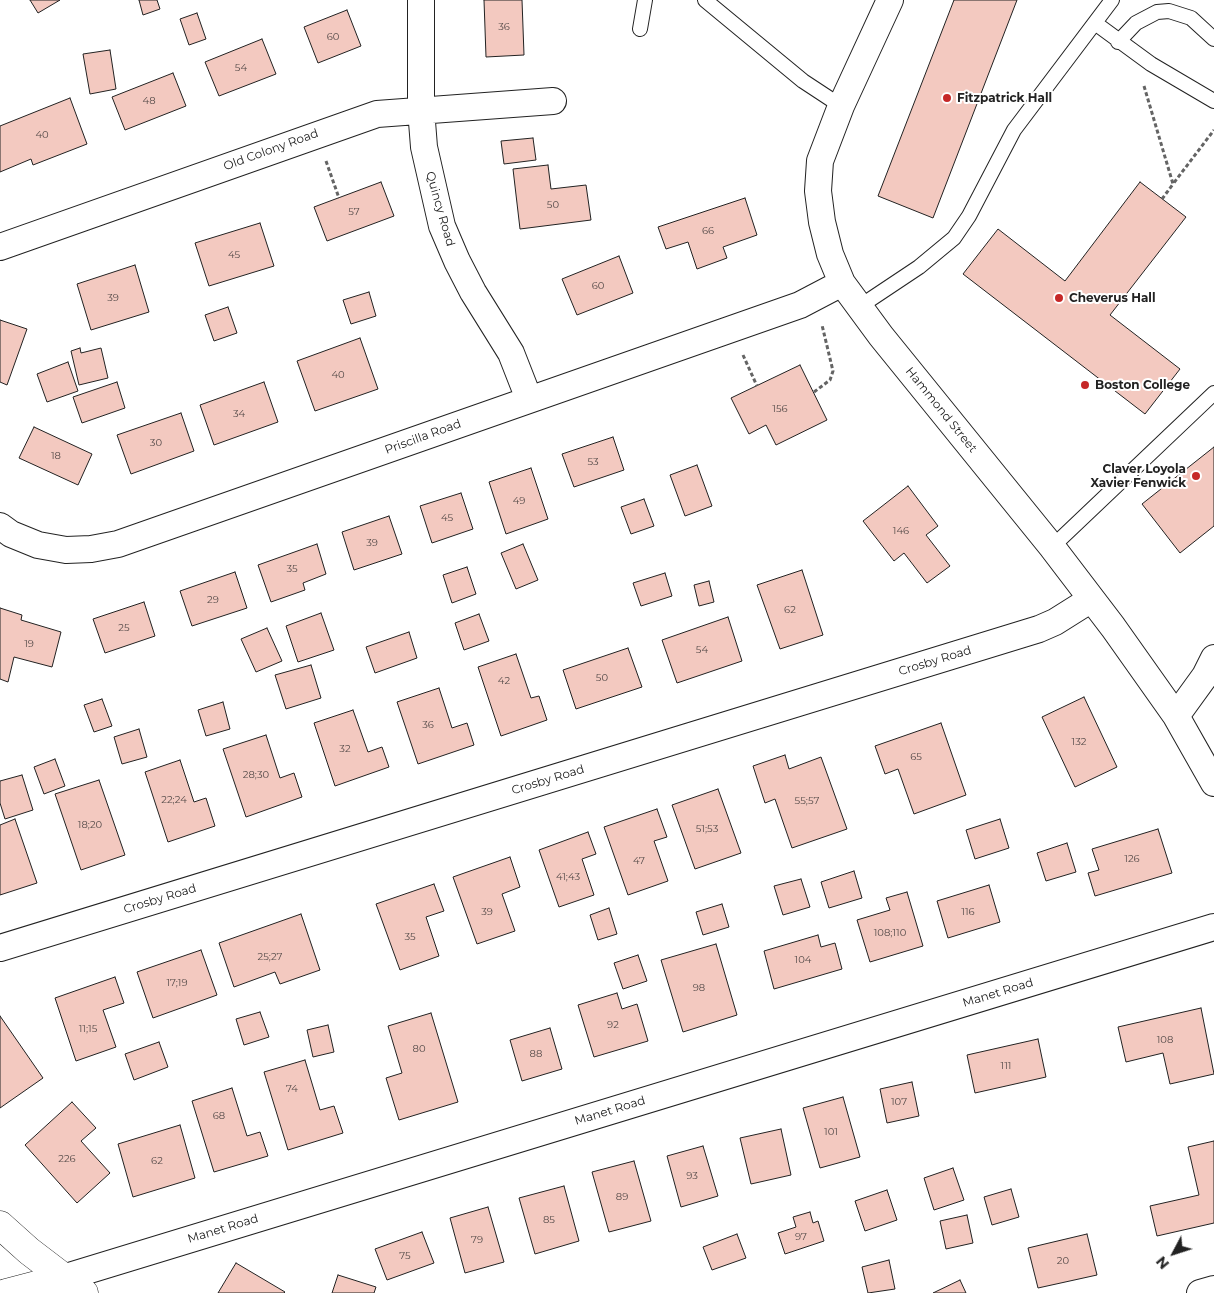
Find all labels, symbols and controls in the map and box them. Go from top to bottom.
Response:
house number: 36 [498,21,510,33]
house number: 60 [327,31,339,43]
house number: 54 [235,62,247,74]
place label: Fitzpatrick Hall [957,91,1052,105]
marker: Fitzpatrick Hall [941,92,953,104]
house number: 48 [142,95,156,107]
street label: Old Colony Road [222,126,320,174]
house number: 40 [35,129,49,141]
street label: Quincy Road [422,170,458,248]
house number: 50 [547,199,559,211]
house number: 57 [348,206,360,218]
house number: 66 [702,225,714,237]
house number: 45 [228,249,240,261]
house number: 60 [592,280,604,292]
place label: Cheverus Hall [1069,291,1156,305]
house number: 39 [107,292,119,304]
marker: Cheverus Hall [1053,292,1065,304]
street label: Hammond Street [902,364,980,456]
house number: 40 [331,369,345,381]
place label: Boston College [1095,378,1190,392]
marker: Boston College [1079,379,1091,391]
house number: 156 [772,403,788,415]
house number: 34 [233,408,245,420]
street label: Priscilla Road [383,417,463,457]
house number: 30 [150,437,162,449]
house number: 18 [51,450,61,462]
house number: 53 [587,456,599,468]
place label: Claver Loyola Xavier Fenwick [1090,462,1186,490]
marker: Claver Loyola Xavier Fenwick [1190,470,1202,482]
house number: 49 [513,495,525,507]
house number: 45 [441,512,453,524]
house number: 146 [893,525,909,537]
house number: 39 [366,537,378,549]
house number: 35 [286,563,298,575]
house number: 29 [207,594,219,606]
house number: 62 [784,604,796,616]
house number: 25 [118,622,130,634]
house number: 19 [24,638,34,650]
street label: Crosby Road [897,643,973,679]
house number: 54 [696,644,708,656]
house number: 50 [596,672,608,684]
house number: 42 [498,675,510,687]
house number: 36 [422,719,434,731]
house number: 132 [1072,736,1086,748]
house number: 32 [339,743,351,755]
house number: 65 [910,751,922,763]
street label: Crosby Road [510,762,586,798]
house number: 28;30 [243,769,269,781]
house number: 22;24 [161,794,187,806]
house number: 55;57 [795,795,819,807]
house number: 18;20 [78,819,102,831]
house number: 51;53 [696,823,718,835]
house number: 126 [1124,853,1140,865]
house number: 47 [633,855,645,867]
house number: 41;43 [556,871,580,883]
street label: Crosby Road [122,881,198,917]
house number: 39 [481,906,493,918]
house number: 116 [961,906,975,918]
house number: 108;110 [874,927,906,939]
house number: 35 [404,931,416,943]
house number: 25;27 [257,951,283,963]
house number: 104 [795,954,811,966]
street label: Manet Road [961,975,1035,1011]
house number: 17;19 [166,977,188,989]
house number: 98 [693,982,705,994]
house number: 92 [607,1019,619,1031]
house number: 11;15 [79,1023,97,1035]
house number: 108 [1157,1034,1173,1046]
house number: 80 [413,1043,425,1055]
house number: 88 [530,1048,542,1060]
house number: 111 [1001,1060,1011,1072]
house number: 74 [286,1083,298,1095]
street label: Manet Road [573,1093,647,1129]
house number: 107 [891,1096,907,1108]
house number: 68 [213,1110,225,1122]
house number: 101 [824,1126,838,1138]
house number: 226 [58,1153,76,1165]
house number: 62 [151,1155,163,1167]
house number: 93 [686,1170,698,1182]
house number: 89 [616,1191,628,1203]
street label: Manet Road [186,1211,260,1247]
house number: 85 [543,1214,555,1226]
north arrow [1149,1228,1199,1278]
house number: 97 [795,1231,807,1243]
house number: 79 [471,1234,483,1246]
house number: 75 [399,1250,411,1262]
text: N [1152,1253,1173,1273]
house number: 20 [1057,1255,1069,1267]

